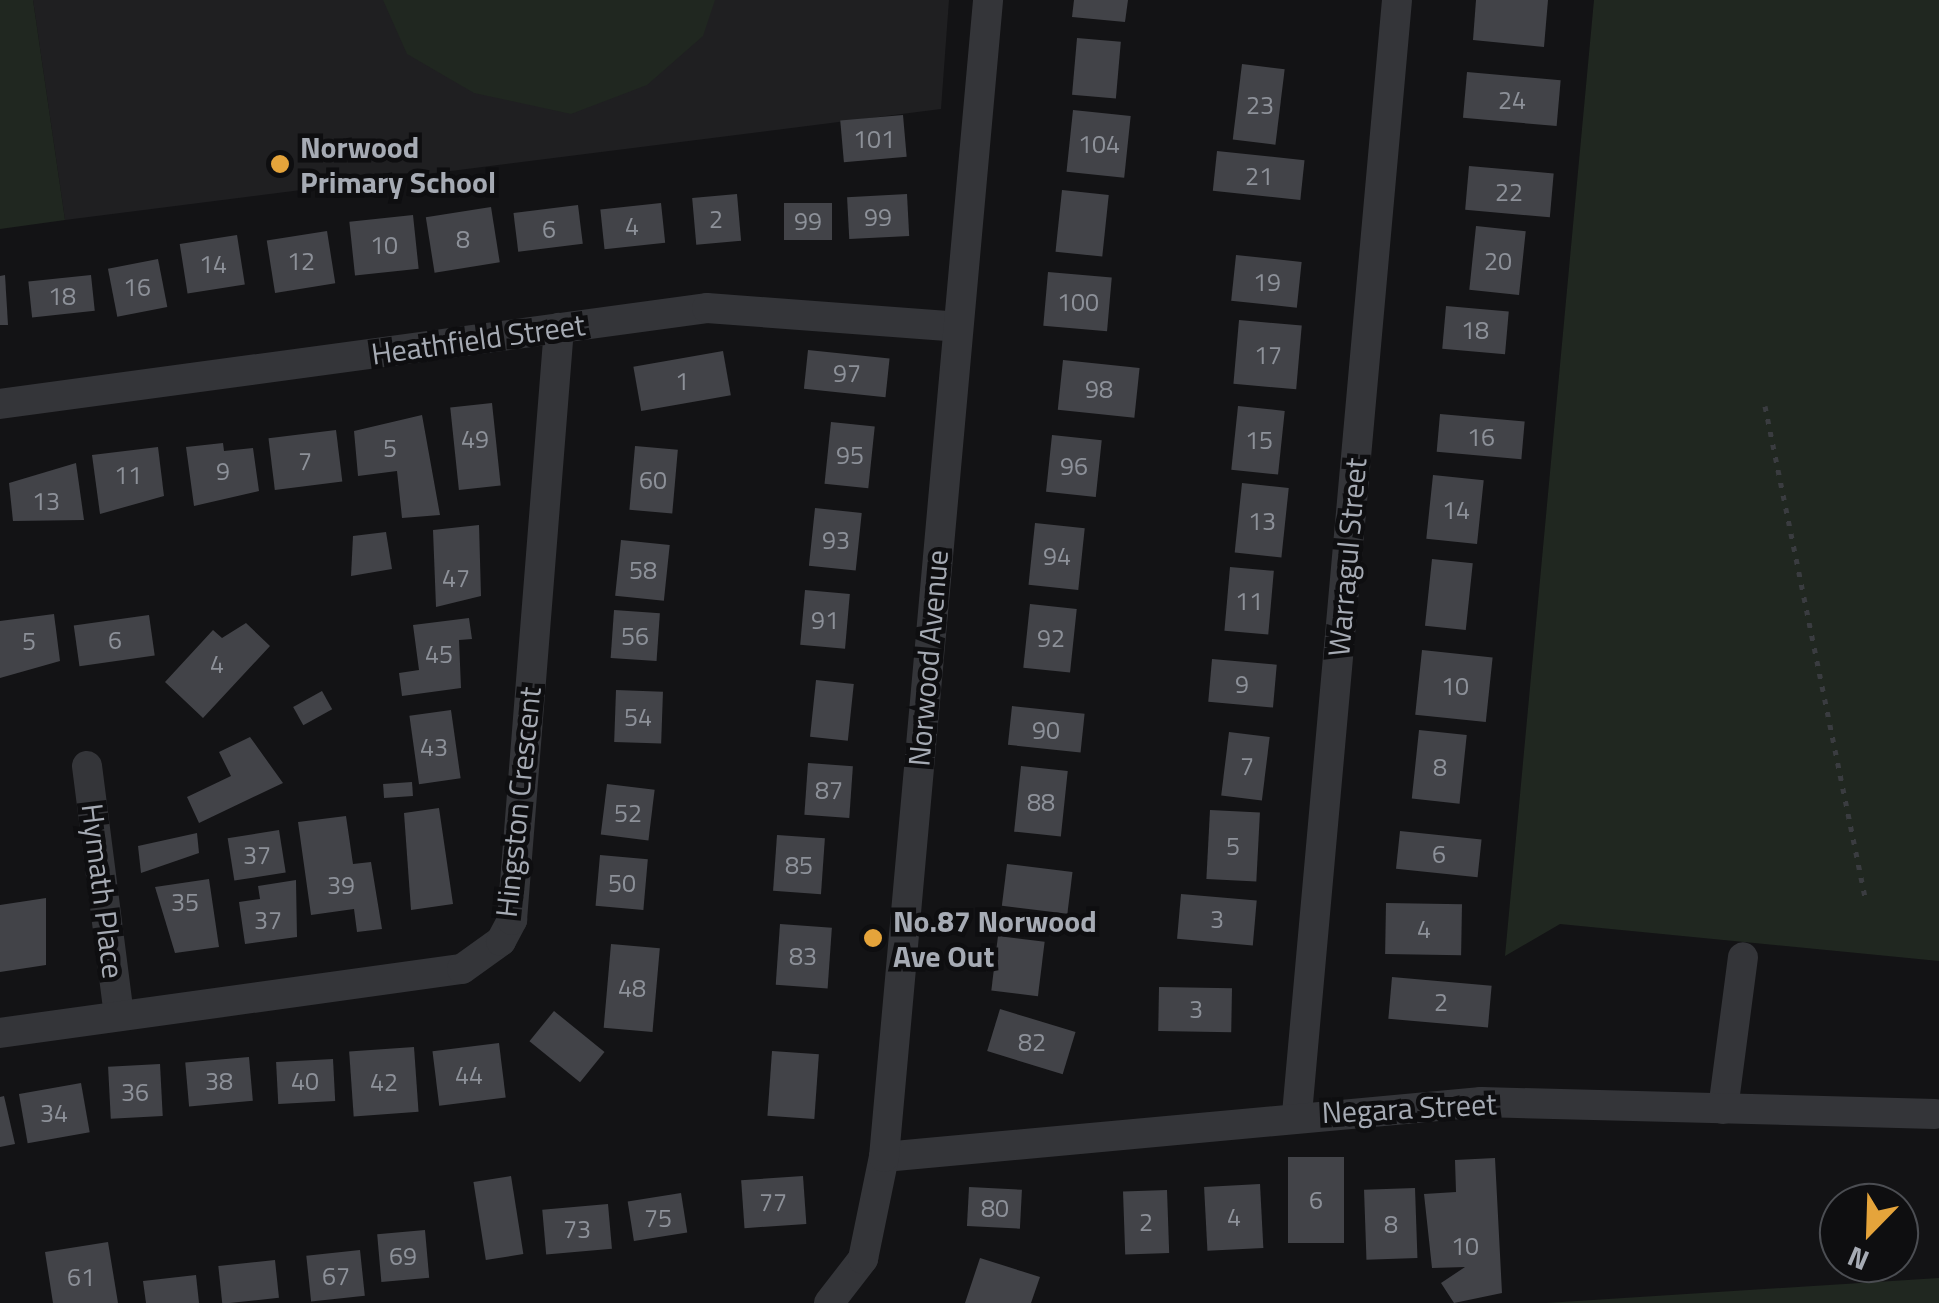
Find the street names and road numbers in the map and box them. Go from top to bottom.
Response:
street label: Heathfield Street [369,306,587,372]
street label: Warragul Street [1320,456,1374,658]
street label: Norwood Avenue [901,548,955,768]
street label: Hingston Crescent [488,685,548,919]
street label: Hymath Place [74,802,132,980]
street label: Negara Street [1321,1085,1497,1131]

